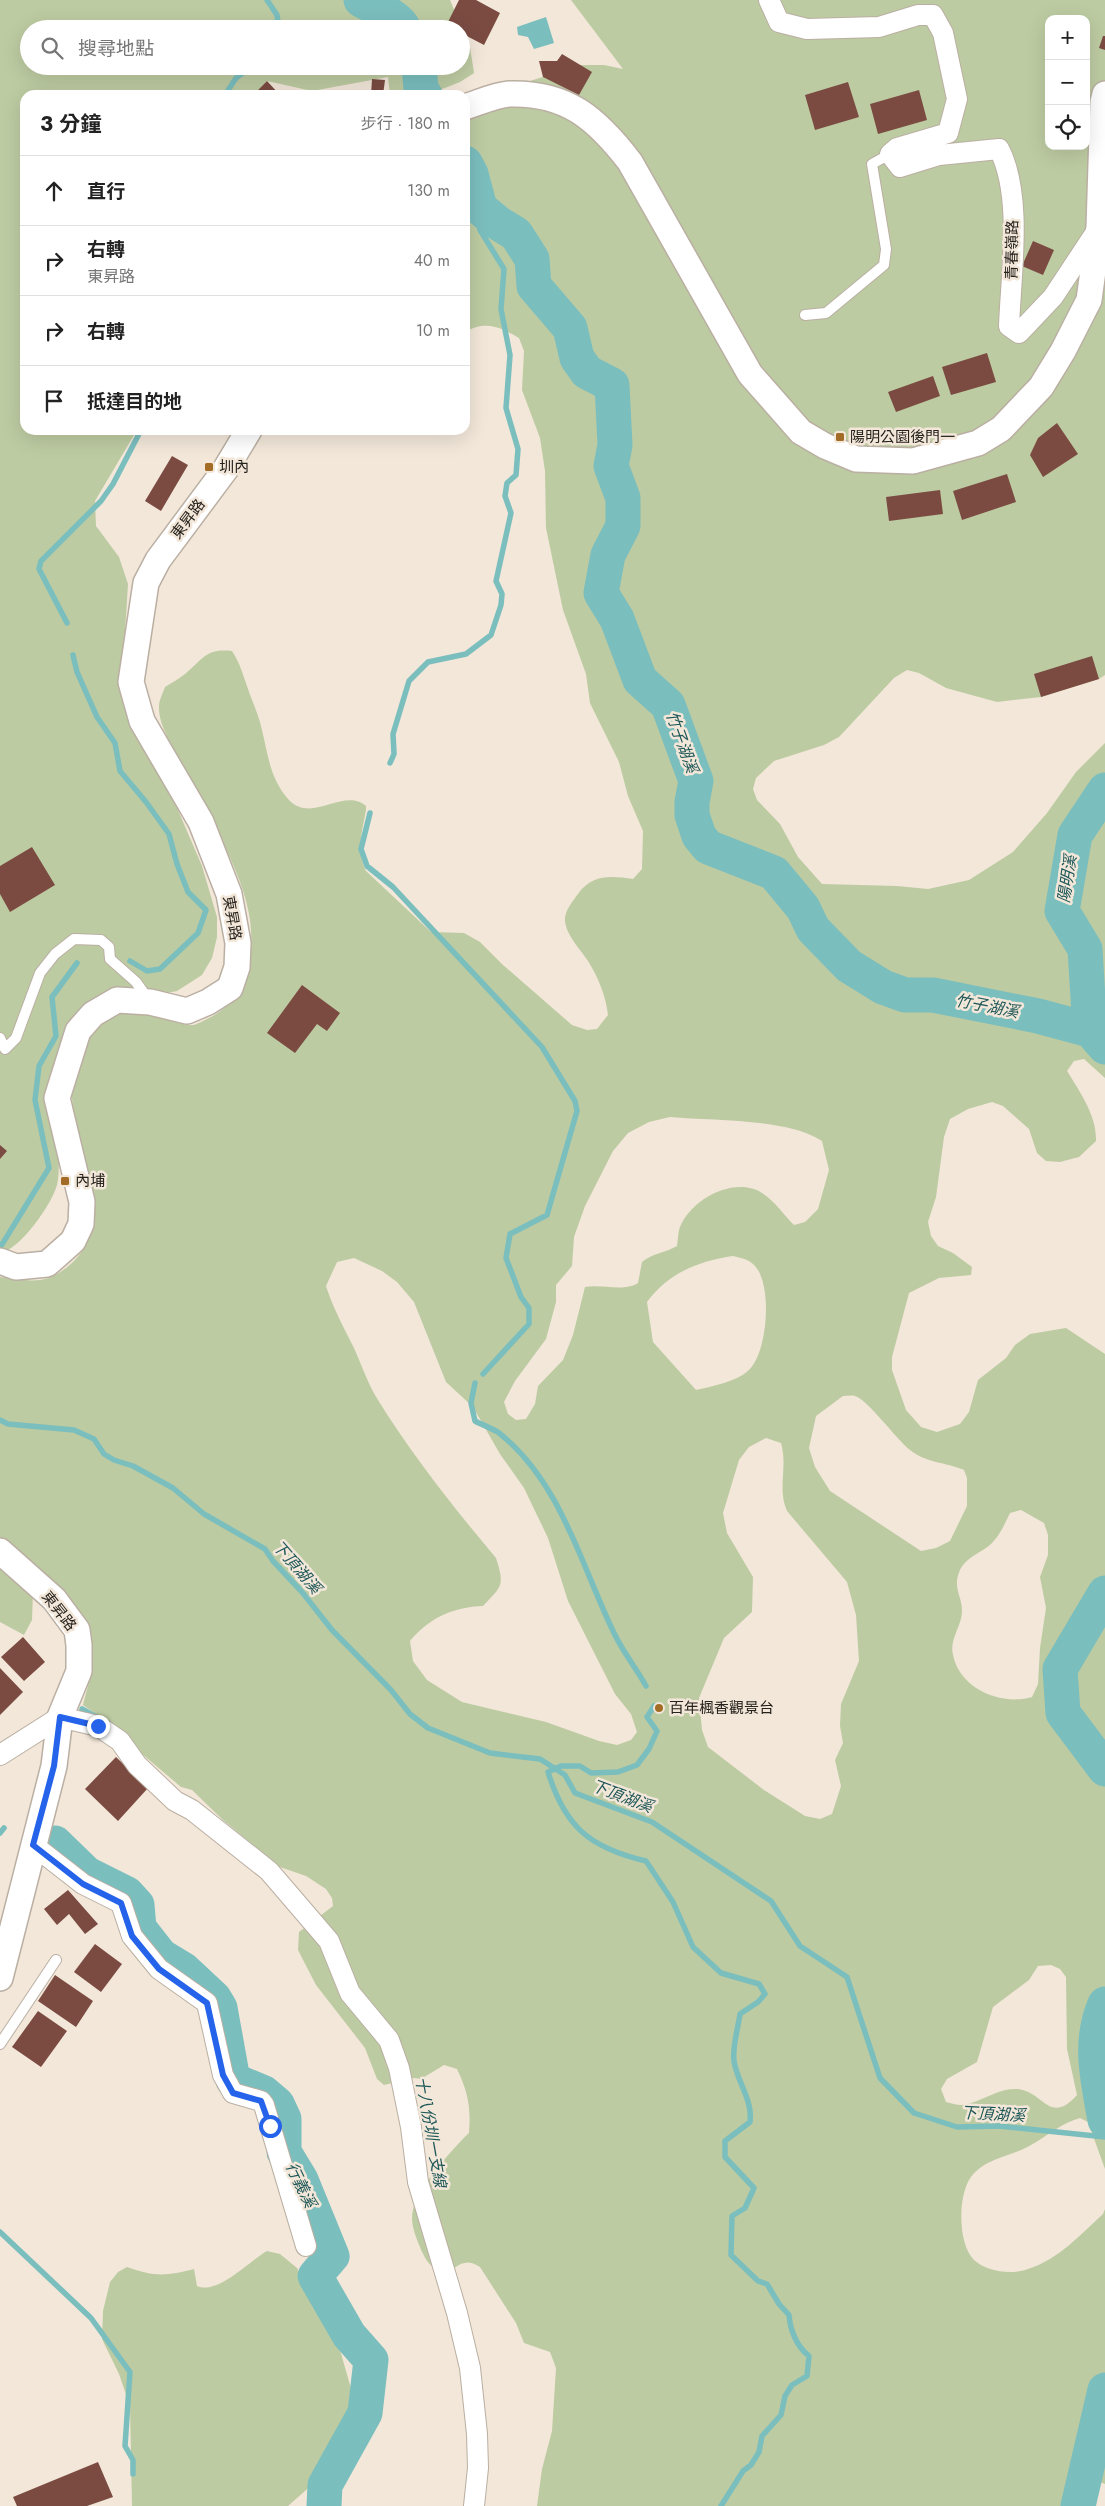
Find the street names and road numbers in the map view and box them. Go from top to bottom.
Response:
street label: 青春嶺路 [1000,220,1024,280]
street label: 東昇路 [166,494,210,544]
street label: 東昇路 [217,894,247,942]
street label: 東昇路 [36,1586,82,1636]

